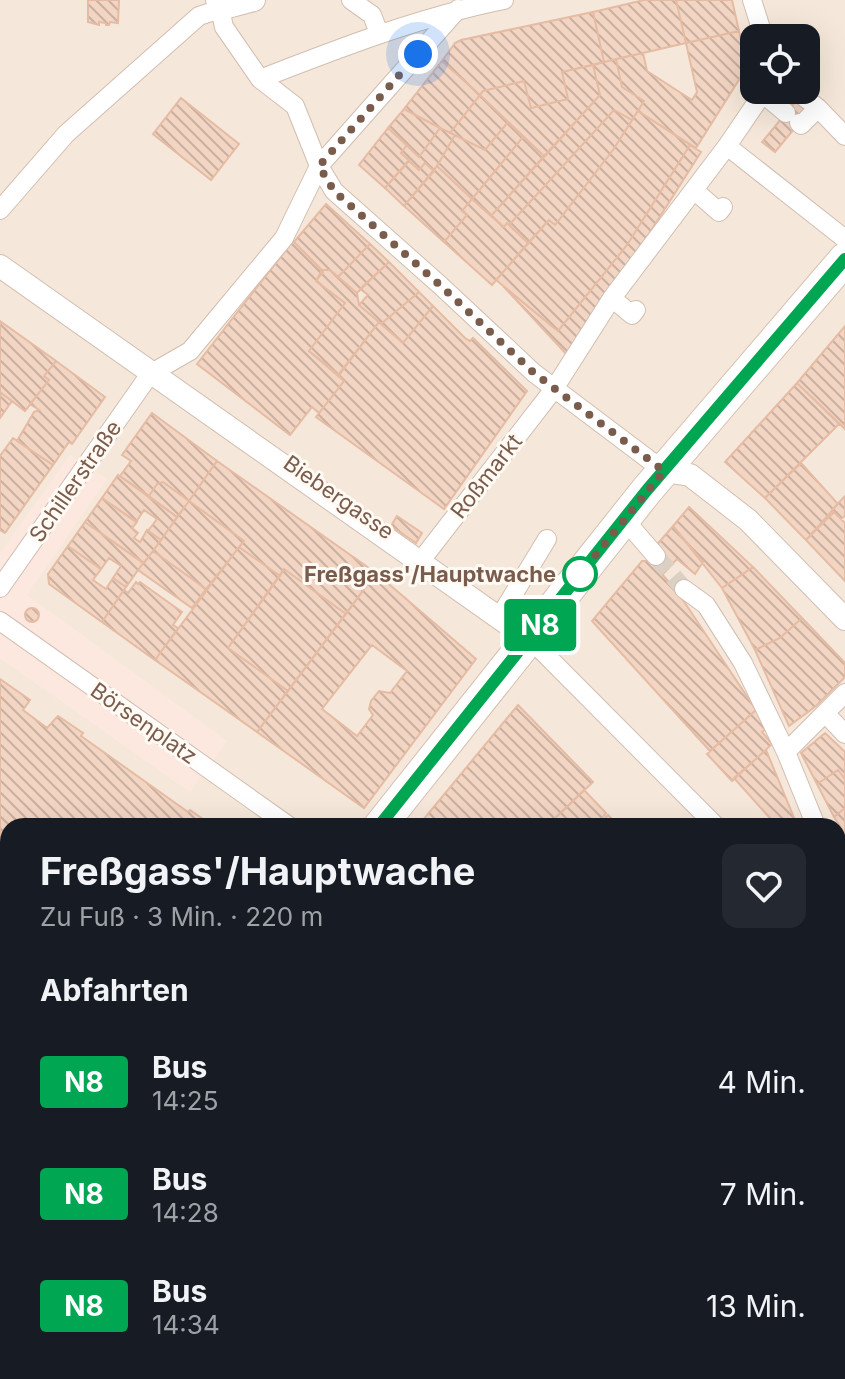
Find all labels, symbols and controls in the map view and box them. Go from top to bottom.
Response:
map controls [740,24,820,104]
button: locate [740,24,820,104]
your location [398,34,438,74]
street label: Schillerstraße [23,415,127,547]
street label: Roßmarkt [445,429,527,523]
street label: Biebergasse [279,449,399,545]
marker: Freßgass'/Hauptwache [563,557,597,591]
place label: Freßgass'/Hauptwache [304,561,556,587]
line badge: N8 [504,599,576,651]
text: N8 [520,608,560,642]
street label: Börsenplatz [86,677,202,769]
button: heart [722,844,806,928]
text: Freßgass'/Hauptwache [40,848,475,894]
text: Zu Fuß · 3 Min. · 220 m [40,901,323,932]
text: Abfahrten [40,972,189,1008]
text: Bus [152,1049,207,1085]
text: 4 Min. [717,1064,806,1100]
text: N8 [64,1065,104,1099]
text: 14:25 [152,1085,219,1116]
text: Bus [152,1161,207,1197]
text: 7 Min. [720,1176,806,1212]
text: N8 [64,1177,104,1211]
text: 14:28 [152,1197,219,1228]
text: Bus [152,1273,207,1309]
text: 13 Min. [706,1288,806,1324]
text: N8 [64,1289,104,1323]
text: 14:34 [152,1309,220,1340]

